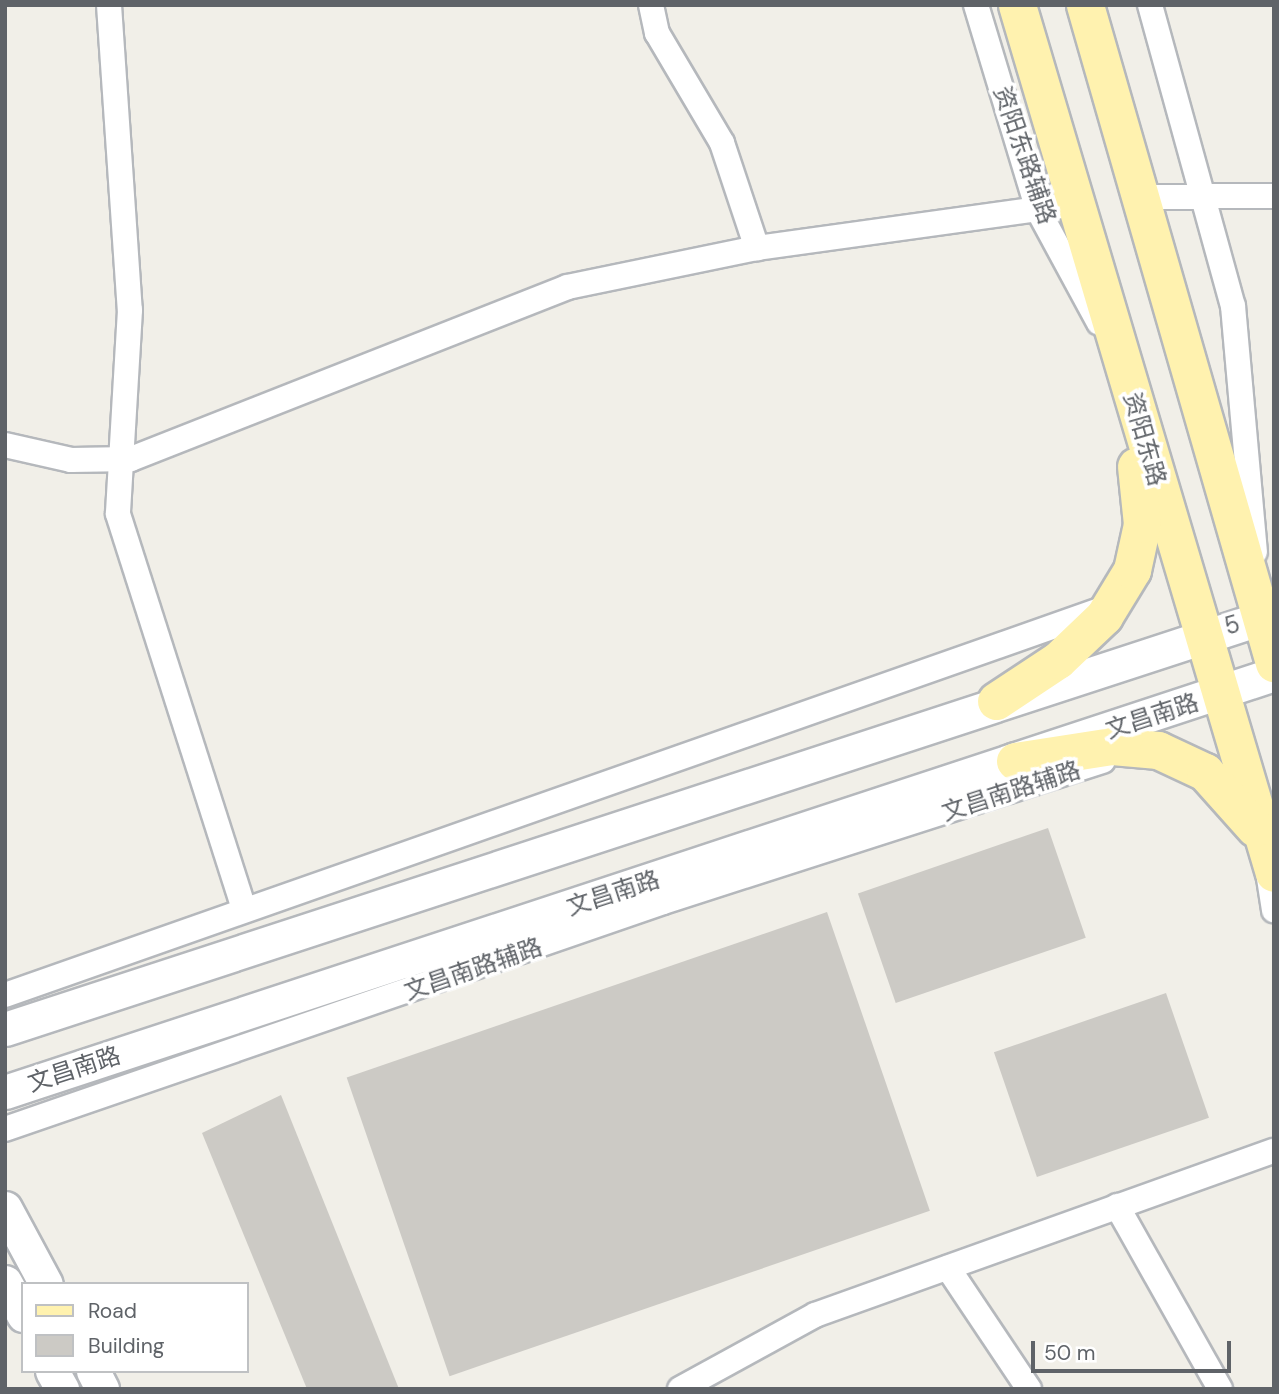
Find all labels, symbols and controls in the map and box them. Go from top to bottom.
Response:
street label: 资阳东路辅路 [988,82,1062,228]
street label: 资阳东路 [1118,389,1172,489]
street label: 5 [1221,609,1243,641]
street label: 文昌南路 [1102,687,1202,745]
street label: 文昌南路辅路 [938,755,1084,827]
street label: 文昌南路 [563,864,663,922]
street label: 文昌南路辅路 [400,932,546,1006]
street label: 文昌南路 [24,1040,124,1098]
legend [21,1282,248,1373]
text: Road [88,1297,137,1325]
scale bar [1034,1328,1234,1372]
text: Building [88,1332,164,1360]
text: 50 m [1044,1339,1095,1367]

